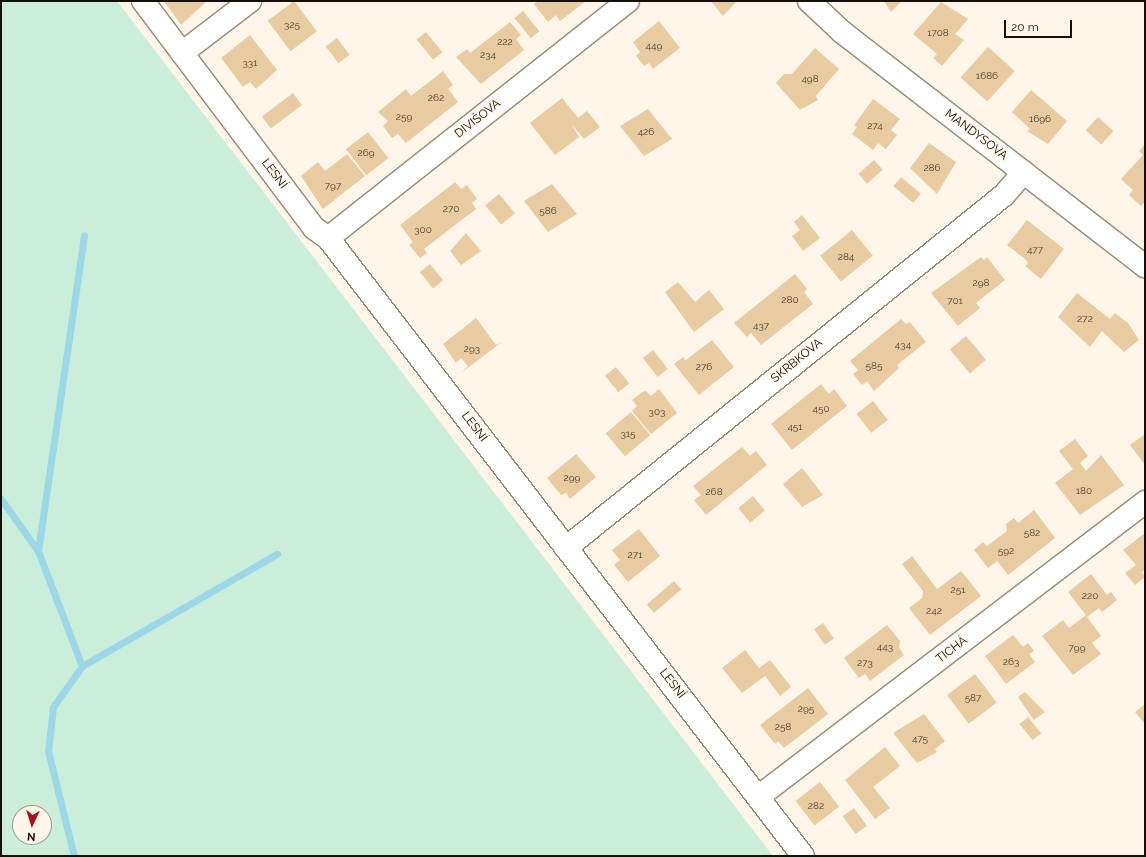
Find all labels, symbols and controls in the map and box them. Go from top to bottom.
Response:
scale bar [1006,12,1074,38]
house number: 325 [284,19,300,31]
text: 20 m [1011,20,1039,34]
house number: 1708 [927,27,949,39]
house number: 222 [497,36,513,48]
house number: 449 [646,40,662,52]
house number: 234 [480,49,496,61]
house number: 331 [243,57,257,69]
house number: 1686 [976,70,998,82]
house number: 498 [801,73,819,85]
house number: 262 [428,92,444,104]
street label: DIVIŠOVA [452,97,504,141]
street label: MANDYSOVA [942,107,1010,163]
house number: 259 [396,111,412,123]
house number: 1696 [1029,113,1051,125]
house number: 274 [867,120,883,132]
house number: 426 [638,126,654,138]
house number: 269 [357,147,375,159]
street label: LESNÍ [258,156,290,192]
house number: 286 [923,162,941,174]
house number: 797 [325,180,341,192]
house number: 270 [443,203,459,215]
house number: 586 [539,205,557,217]
house number: 300 [414,224,432,236]
house number: 477 [1027,244,1043,256]
house number: 284 [838,251,854,263]
house number: 298 [973,277,989,289]
house number: 280 [781,294,799,306]
house number: 701 [947,295,963,307]
house number: 272 [1077,313,1093,325]
house number: 437 [753,320,769,332]
street label: SKRBKOVA [768,336,826,386]
house number: 434 [895,339,911,351]
house number: 293 [464,343,480,355]
house number: 585 [866,360,882,372]
house number: 276 [696,361,712,373]
house number: 450 [812,403,830,415]
house number: 303 [649,406,665,418]
street label: LESNÍ [458,409,490,445]
house number: 451 [787,421,803,433]
house number: 315 [620,428,636,440]
house number: 299 [564,472,580,484]
house number: 180 [1076,485,1092,497]
house number: 268 [705,486,723,498]
house number: 582 [1024,527,1040,539]
house number: 592 [998,545,1014,557]
house number: 271 [628,549,642,561]
house number: 251 [951,584,965,596]
house number: 220 [1082,590,1098,602]
house number: 242 [926,605,942,617]
street label: TICHÁ [933,634,971,666]
house number: 443 [877,641,893,653]
house number: 799 [1068,642,1086,654]
house number: 263 [1003,656,1019,668]
house number: 273 [857,657,873,669]
street label: LESNÍ [656,666,688,702]
house number: 587 [965,692,981,704]
house number: 295 [798,703,814,715]
house number: 258 [775,721,791,733]
house number: 475 [912,733,928,745]
house number: 282 [808,800,824,812]
north arrow [12,805,52,845]
text: N [27,830,36,843]

